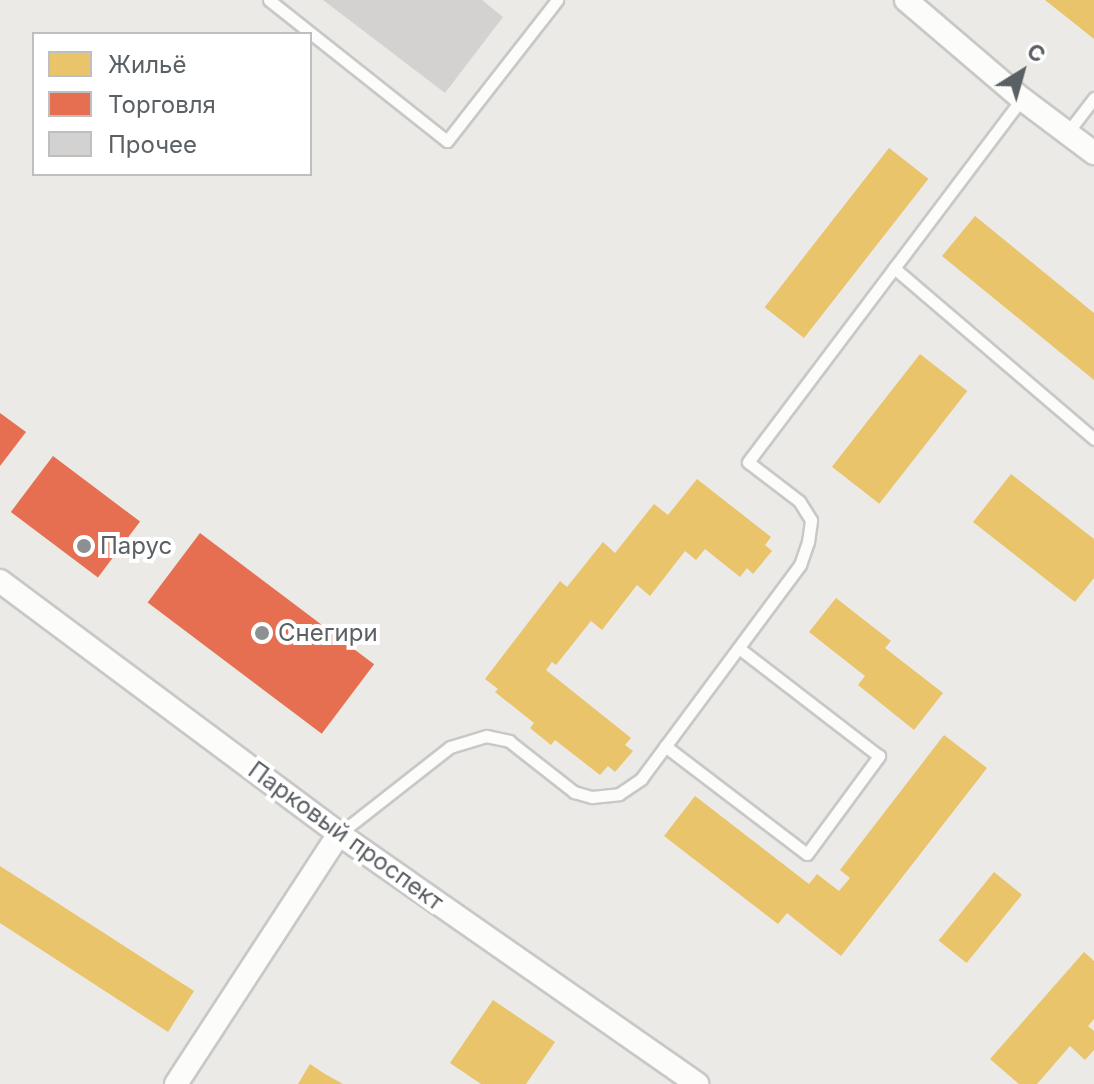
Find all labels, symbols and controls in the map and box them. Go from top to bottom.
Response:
legend [32,32,312,176]
north arrow [982,32,1062,112]
text: С [1022,38,1051,68]
text: Жильё [108,50,186,79]
text: Торговля [108,90,216,119]
text: Прочее [108,130,197,159]
place label: Парус [100,532,172,560]
marker: Парус [75,537,93,555]
place label: Снегири [278,619,378,647]
marker: Снегири [253,624,271,642]
street label: Парковый проспект [243,756,449,916]

